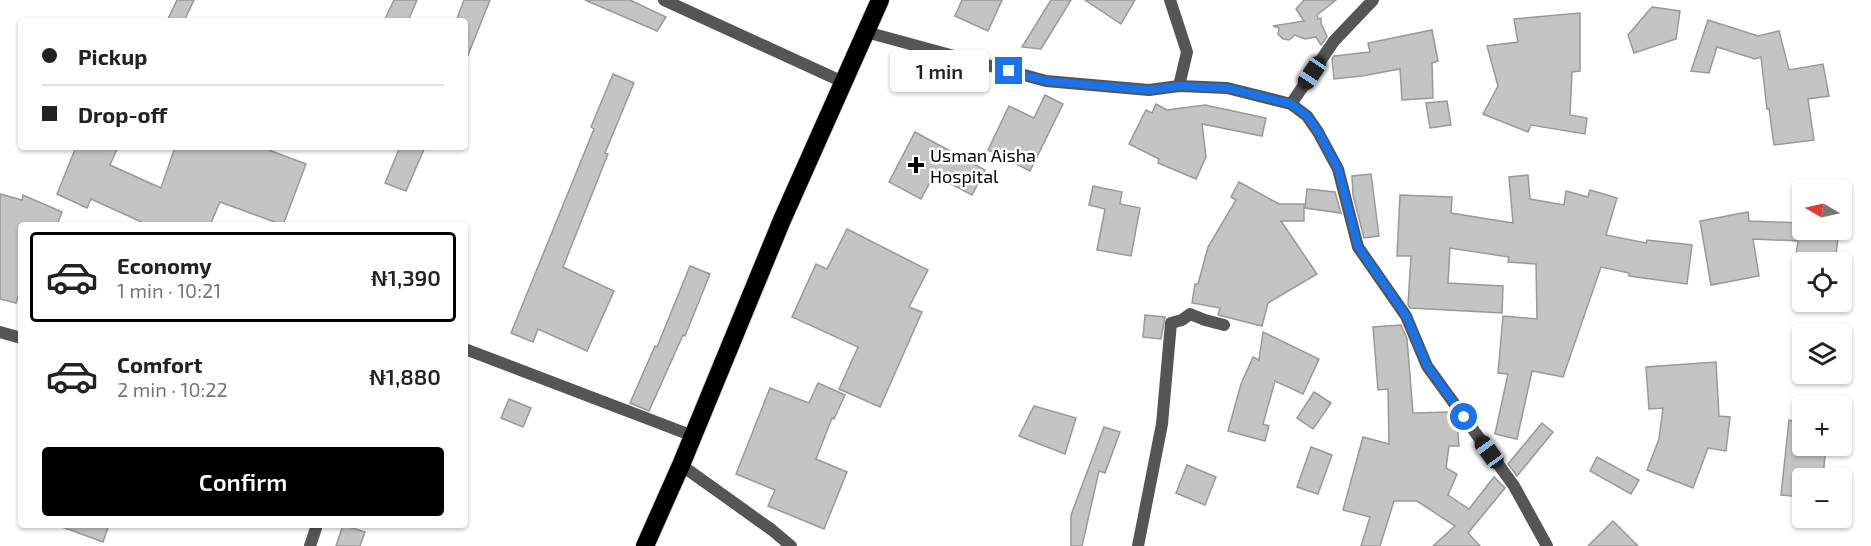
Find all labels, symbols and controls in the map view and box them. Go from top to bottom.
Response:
text: Pickup [78,43,147,69]
callout: 1 min [889,50,988,92]
car [1294,53,1330,93]
route end [995,57,1022,84]
text: 1 min [916,59,963,83]
text: Drop-off [78,101,167,127]
place label: Usman Aisha Hospital [930,144,1036,187]
marker: Usman Aisha Hospital [907,156,925,174]
north arrow [1792,180,1852,240]
map controls [1792,180,1852,528]
icon: car [45,250,99,304]
text: Economy [117,252,212,278]
button: locate [1792,252,1852,312]
text: ₦1,390 [371,264,441,290]
text: 1 min · 10:21 [117,278,221,302]
button: layers [1792,324,1852,384]
icon: car [45,349,99,403]
text: Comfort [117,351,202,377]
text: ₦1,880 [369,363,441,389]
text: 2 min · 10:22 [117,377,228,401]
button: + [1792,396,1852,456]
route start [1450,403,1477,430]
car [1471,432,1507,472]
button: Confirm [42,447,444,516]
button: − [1792,468,1852,528]

